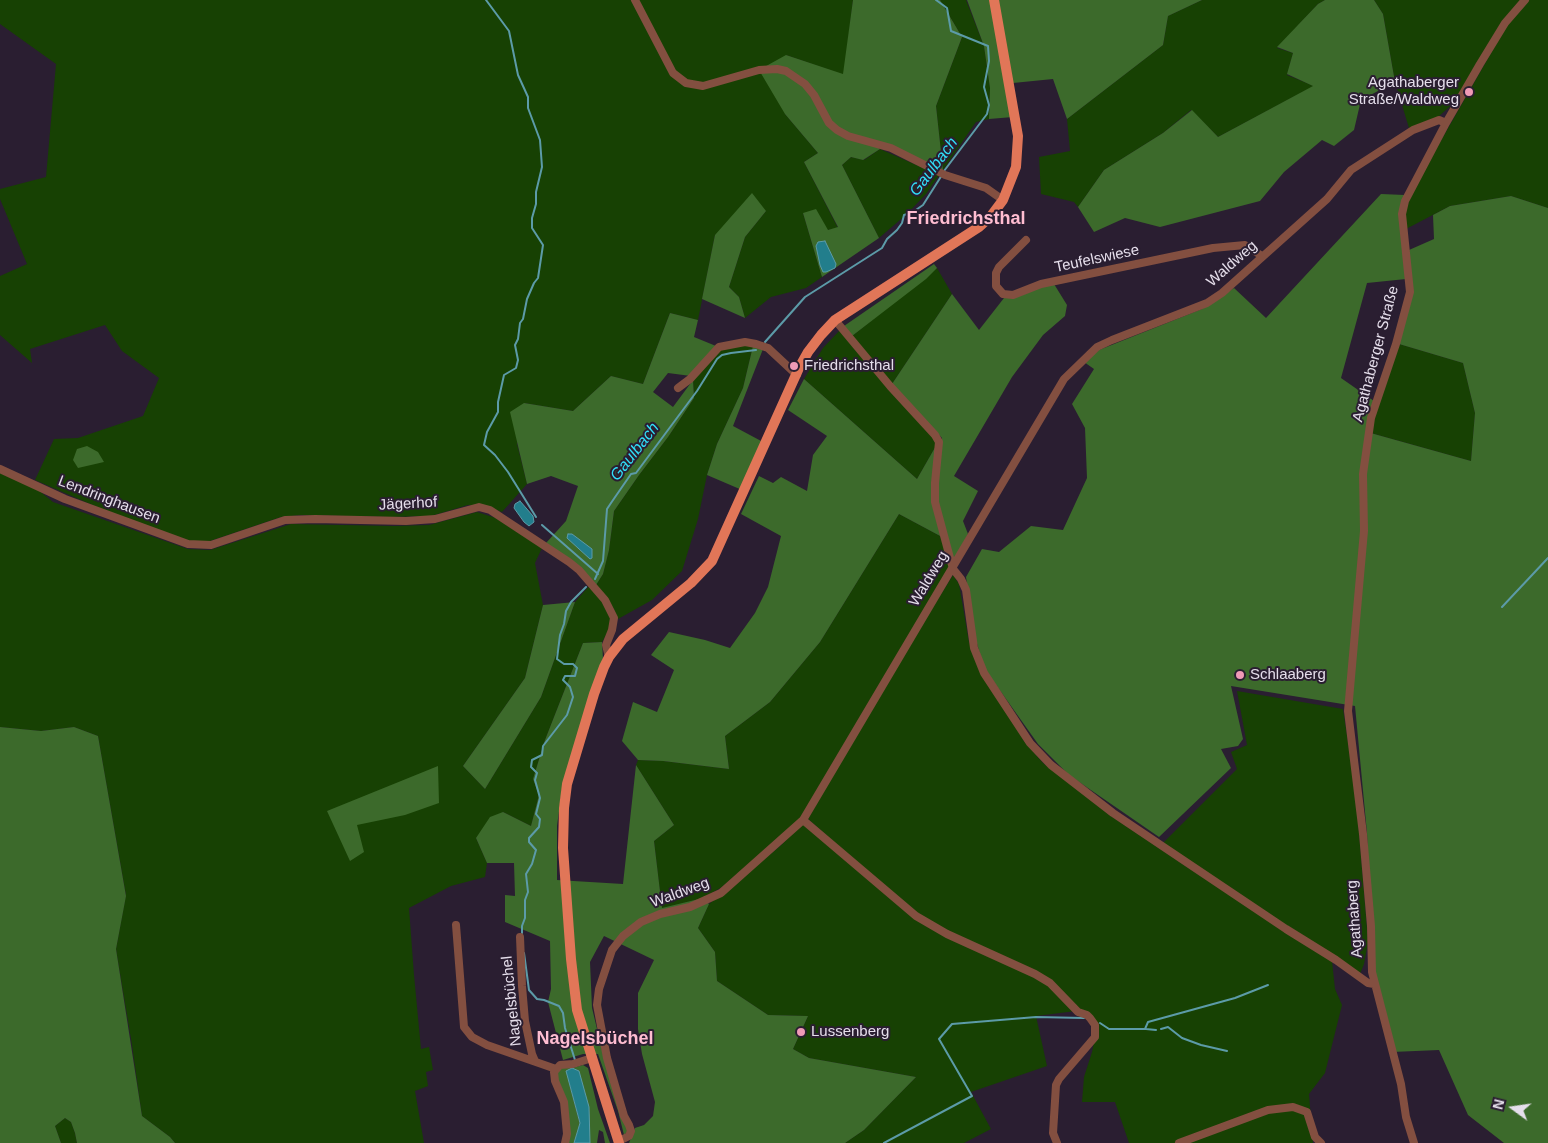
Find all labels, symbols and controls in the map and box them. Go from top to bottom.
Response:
place label: Agathaberger Straße/Waldweg [1349,74,1459,109]
marker: Agathaberger Straße/Waldweg [1463,86,1475,98]
water label: Gaulbach [906,134,962,200]
district label: Friedrichsthal [906,208,1026,230]
street label: Waldweg [1203,237,1261,291]
street label: Teufelswiese [1053,241,1141,277]
street label: Agathaberger Straße [1349,284,1403,424]
place label: Friedrichsthal [804,357,894,375]
marker: Friedrichsthal [788,360,800,372]
water label: Gaulbach [606,419,664,485]
street label: Lendringhausen [56,472,162,528]
street label: Jägerhof [378,493,438,515]
street label: Waldweg [906,548,952,610]
place label: Schlaaberg [1250,666,1326,684]
marker: Schlaaberg [1234,669,1246,681]
street label: Waldweg [648,874,712,912]
street label: Agathaberg [1343,880,1367,958]
street label: Nagelsbüchel [498,955,526,1047]
place label: Lussenberg [811,1023,889,1041]
marker: Lussenberg [795,1026,807,1038]
district label: Nagelsbüchel [536,1028,654,1050]
north arrow [1488,1083,1538,1133]
text: N [1489,1098,1507,1111]

